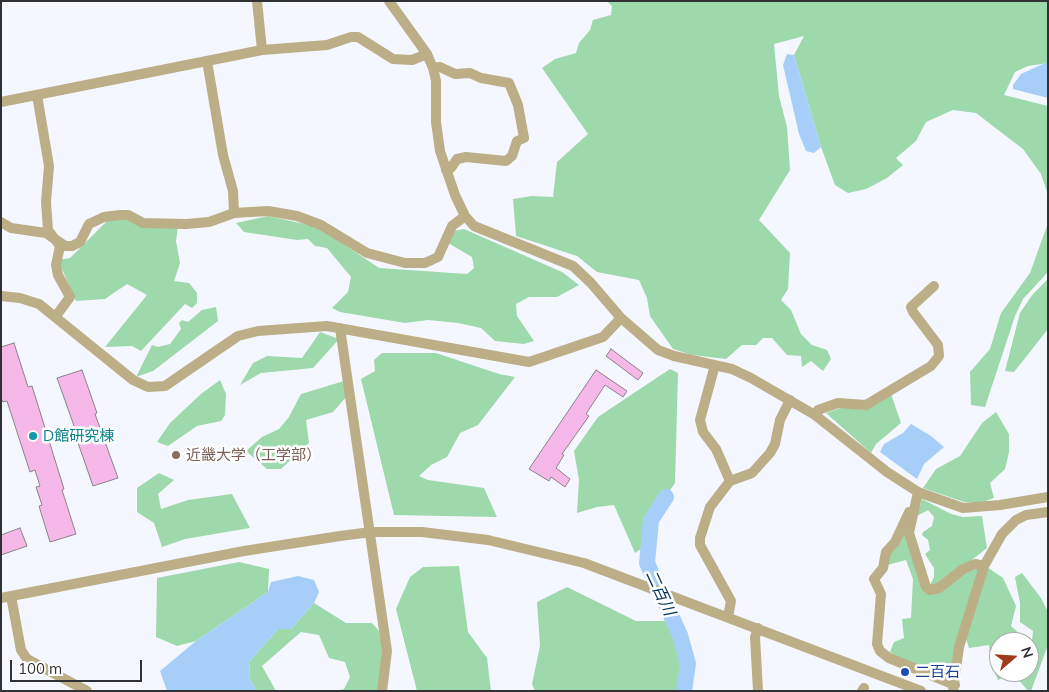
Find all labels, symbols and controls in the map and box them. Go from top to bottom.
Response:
place label: D館研究棟 [43,427,114,445]
marker: D館研究棟 [27,430,39,442]
place label: 近畿大学（工学部） [186,446,321,464]
marker: 近畿大学（工学部） [170,449,182,461]
water label: 二百川 [641,567,679,619]
north arrow [989,632,1039,682]
text: N [1017,645,1037,660]
scale bar [12,650,145,682]
text: 100 m [18,659,62,678]
place label: 二百石 [915,663,960,681]
marker: 二百石 [899,666,911,678]

